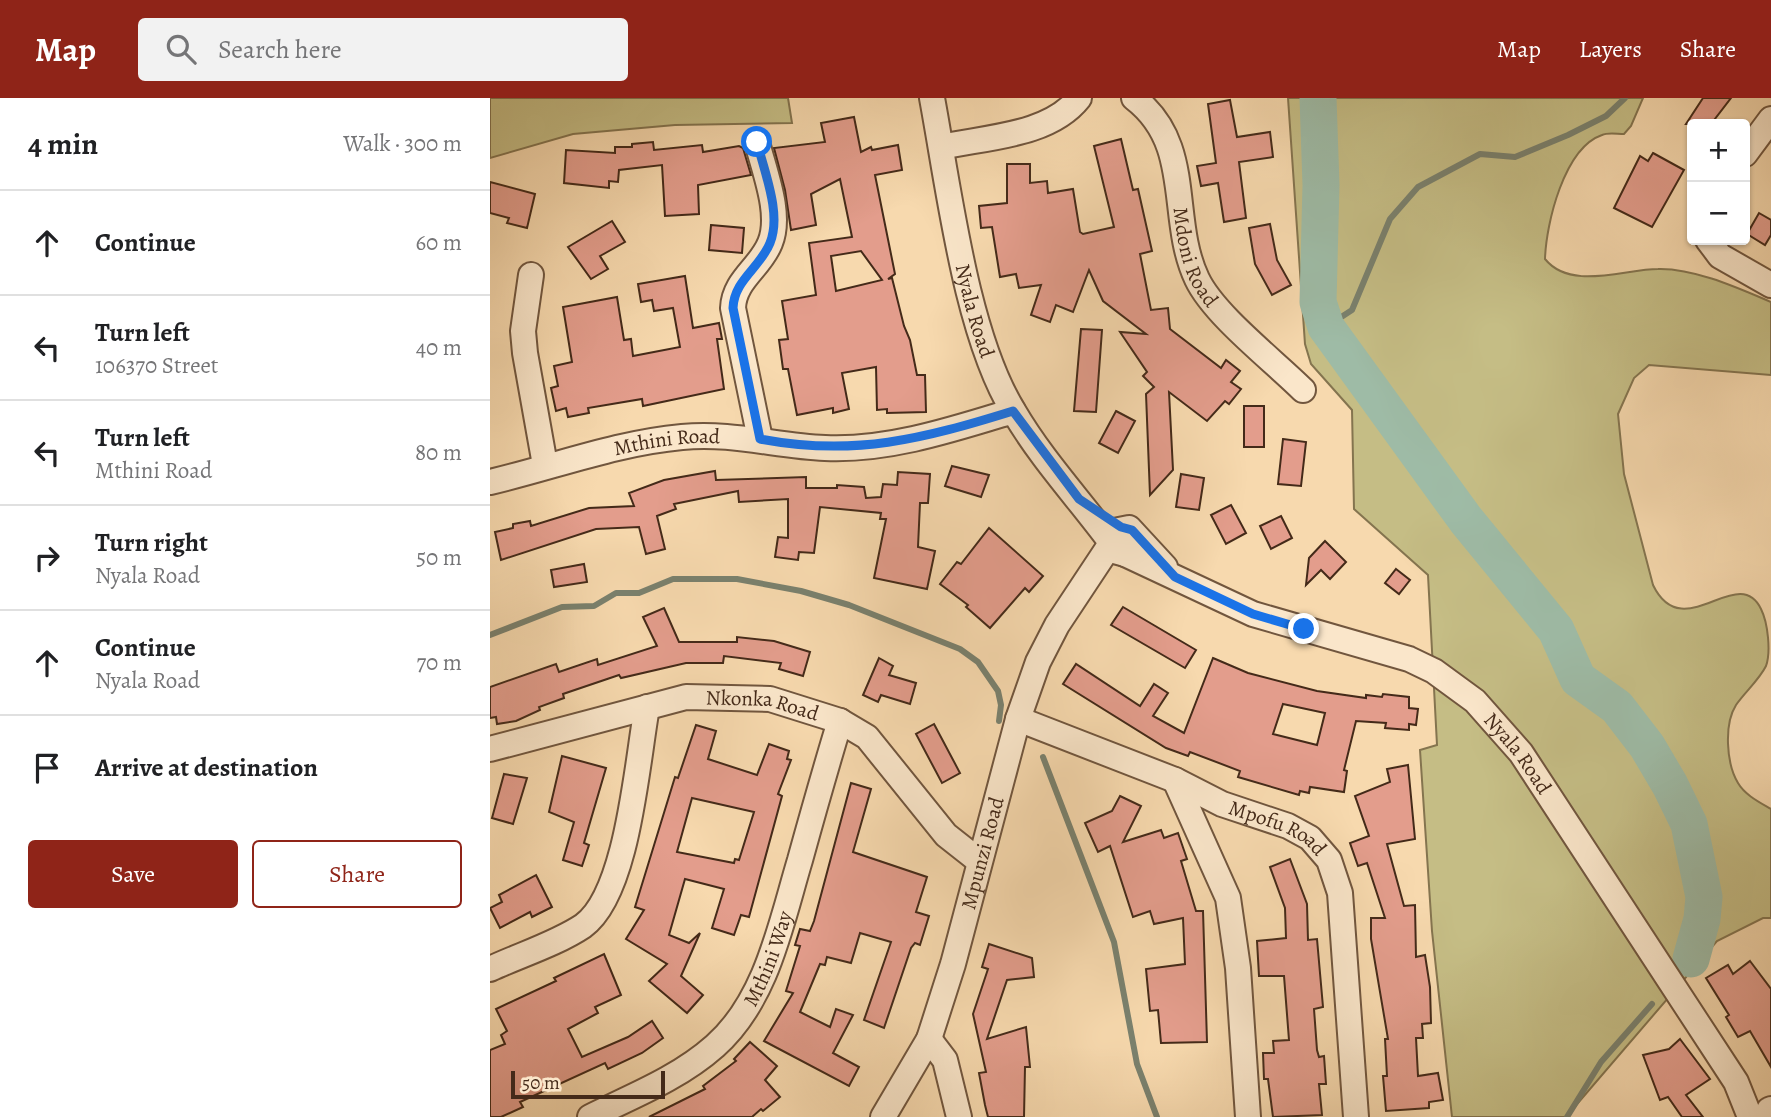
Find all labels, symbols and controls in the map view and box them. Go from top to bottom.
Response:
search box [138,18,628,81]
text: Map [35,27,96,72]
icon: search [162,30,200,68]
text: Search here [218,32,342,67]
text: Map [1497,33,1541,65]
text: Layers [1579,33,1642,65]
text: Share [1680,33,1736,65]
map controls [1687,119,1750,245]
button: + [1687,119,1750,182]
text: 4 min [28,124,98,164]
route start [741,126,772,157]
text: Walk · 300 m [343,128,462,159]
button: − [1687,182,1750,245]
street label: Mdoni Road [1166,206,1225,313]
icon: ahead [28,224,66,262]
text: Continue [95,225,196,260]
text: 60 m [415,227,462,258]
street label: Nyala Road [949,261,1001,362]
text: Turn left [95,315,190,350]
icon: left [28,329,66,367]
text: 40 m [416,332,462,363]
text: 106370 Street [95,350,218,381]
text: Turn left [95,420,190,455]
street label: Mthini Road [611,422,721,462]
icon: left [28,434,66,472]
text: 80 m [415,437,462,468]
text: Mthini Road [95,455,212,486]
text: Turn right [95,525,208,560]
icon: right [28,539,66,577]
text: 50 m [416,542,462,573]
text: Nyala Road [95,560,200,591]
route end [1288,613,1319,644]
text: Continue [95,630,196,665]
icon: ahead [28,644,66,682]
text: 70 m [416,647,462,678]
text: Nyala Road [95,665,200,696]
street label: Nkonka Road [705,683,823,728]
street label: Nyala Road [1478,706,1558,800]
icon: arrive [28,749,66,787]
text: Arrive at destination [95,750,318,785]
street label: Mpunzi Road [954,793,1011,912]
street label: Mpofu Road [1225,793,1333,862]
button: Save [28,840,238,908]
button: Share [252,840,462,908]
street label: Mthini Way [737,907,799,1011]
scale bar [511,1068,665,1100]
text: 50 m [522,1070,560,1096]

